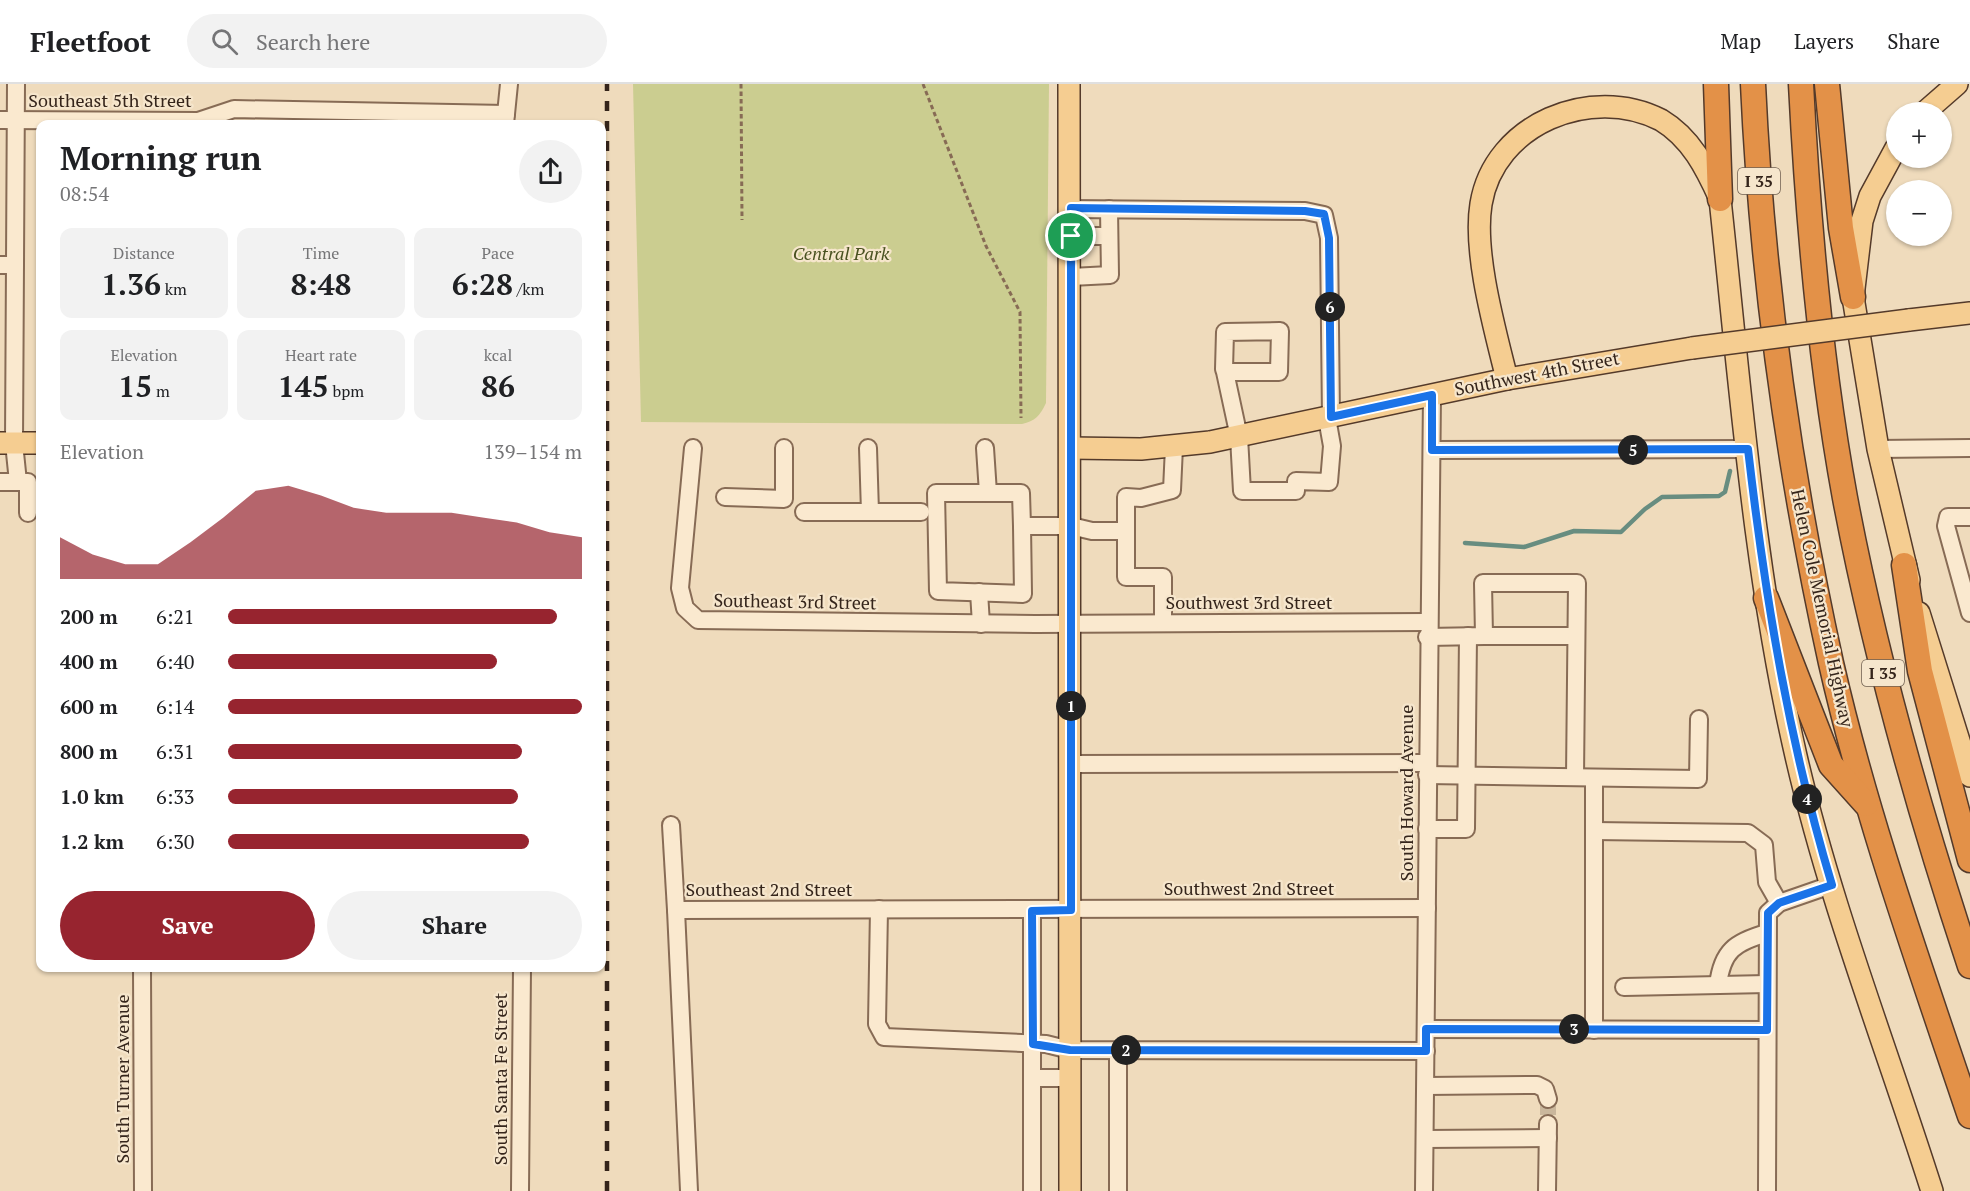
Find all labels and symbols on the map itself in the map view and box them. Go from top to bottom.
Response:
street label: Southeast 5th Street [28,88,192,112]
road number: I 35 [1738,168,1780,194]
pin [1045,210,1096,261]
park label: Central Park [793,241,890,265]
pin: 6 [1315,292,1345,322]
street label: Southwest 4th Street [1452,345,1621,401]
pin: 5 [1618,435,1648,465]
street label: Helen Cole Memorial Highway [1786,487,1860,730]
street label: Southeast 3rd Street [713,588,877,614]
street label: Southwest 3rd Street [1166,590,1333,614]
road number: I 35 [1862,660,1904,686]
pin: 1 [1056,691,1086,721]
street label: South Howard Avenue [1394,705,1418,881]
pin: 4 [1792,784,1822,814]
street label: Southwest 2nd Street [1164,876,1335,900]
street label: Southeast 2nd Street [686,877,853,901]
street label: South Santa Fe Street [488,992,512,1165]
street label: South Turner Avenue [110,994,134,1164]
pin: 3 [1559,1014,1589,1044]
pin: 2 [1111,1035,1141,1065]

